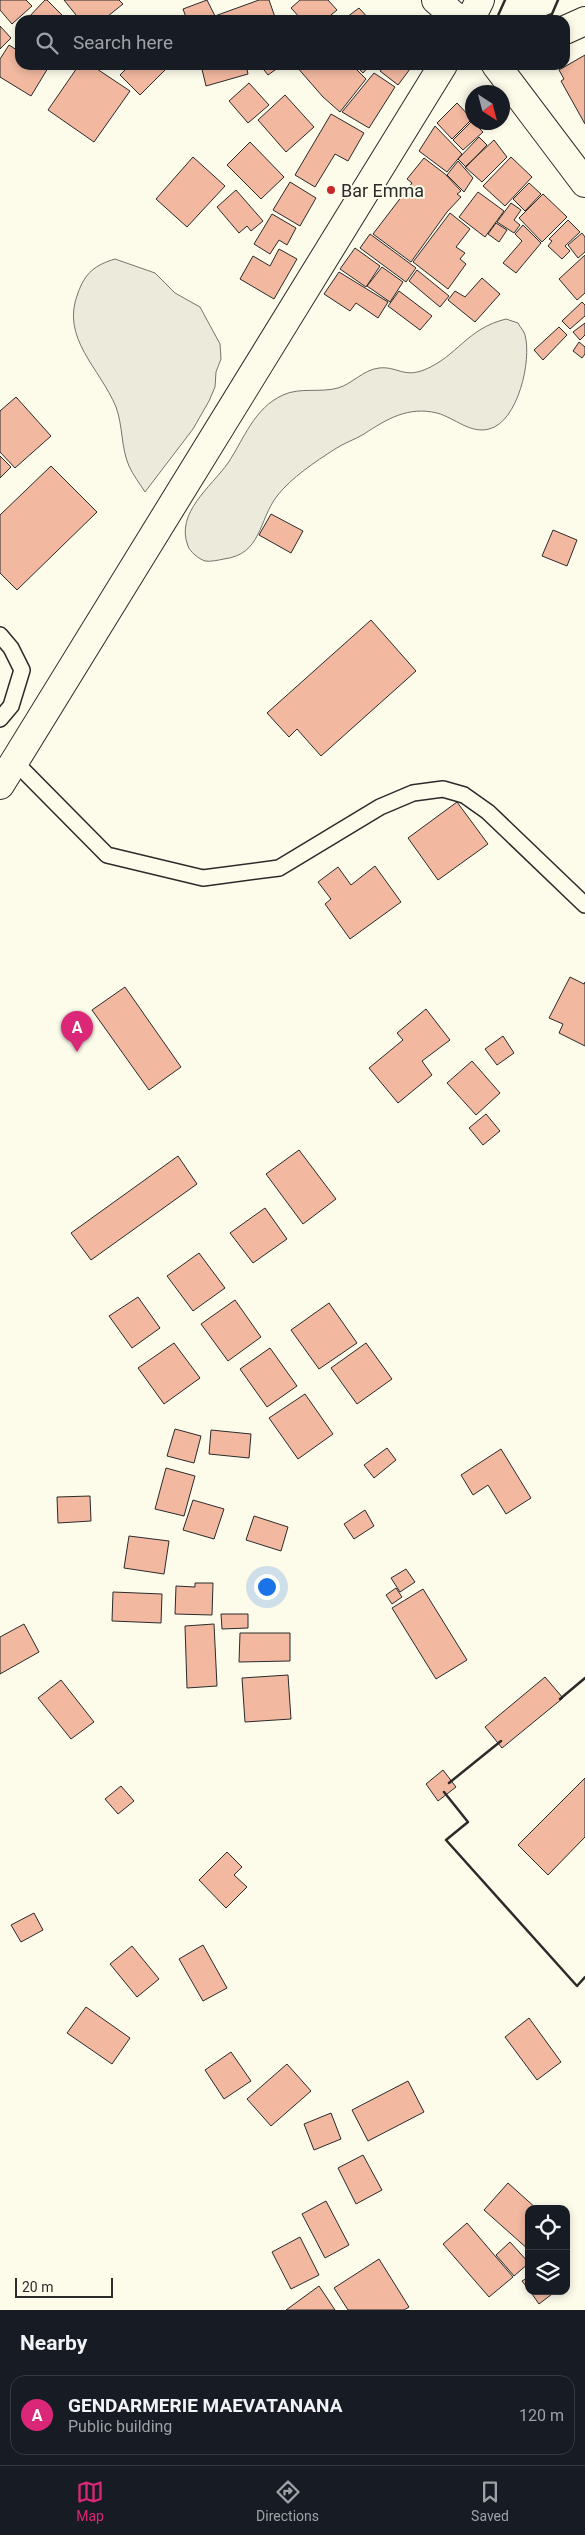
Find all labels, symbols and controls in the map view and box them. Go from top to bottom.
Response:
search box [15,15,570,70]
icon: search [33,29,61,57]
text: Search here [73,31,173,54]
north arrow [465,85,510,130]
place label: Bar Emma [341,180,424,201]
marker: Bar Emma [325,184,337,196]
pin: A [61,1011,93,1052]
your location [254,1574,280,1600]
map controls [525,2205,570,2295]
button: locate [525,2205,570,2250]
button: layers [525,2250,570,2295]
scale bar [15,2275,112,2298]
text: 20 m [22,2279,54,2295]
text: Nearby [20,2331,87,2355]
text: GENDARMERIE MAEVATANANA [68,2394,342,2417]
text: A [32,2406,42,2425]
text: 120 m [519,2406,564,2425]
text: Public building [68,2417,172,2436]
tab: Map [76,2478,104,2524]
tab: Directions [256,2478,319,2524]
tab: Saved [471,2478,509,2524]

